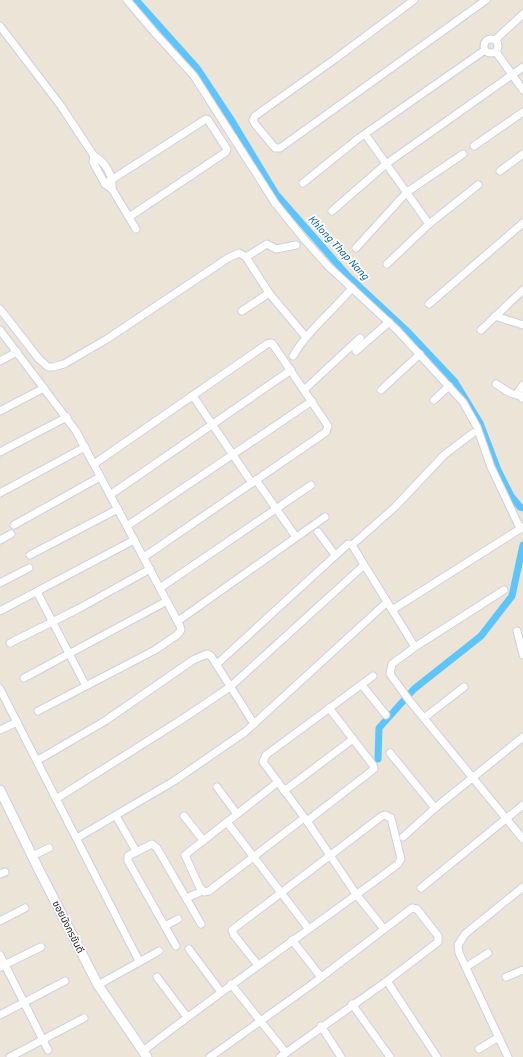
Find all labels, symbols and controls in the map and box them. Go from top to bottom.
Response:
water label: Khlong Thap Nang [305,212,373,284]
street label: ซอยมังกรขันดี [49,898,87,956]

